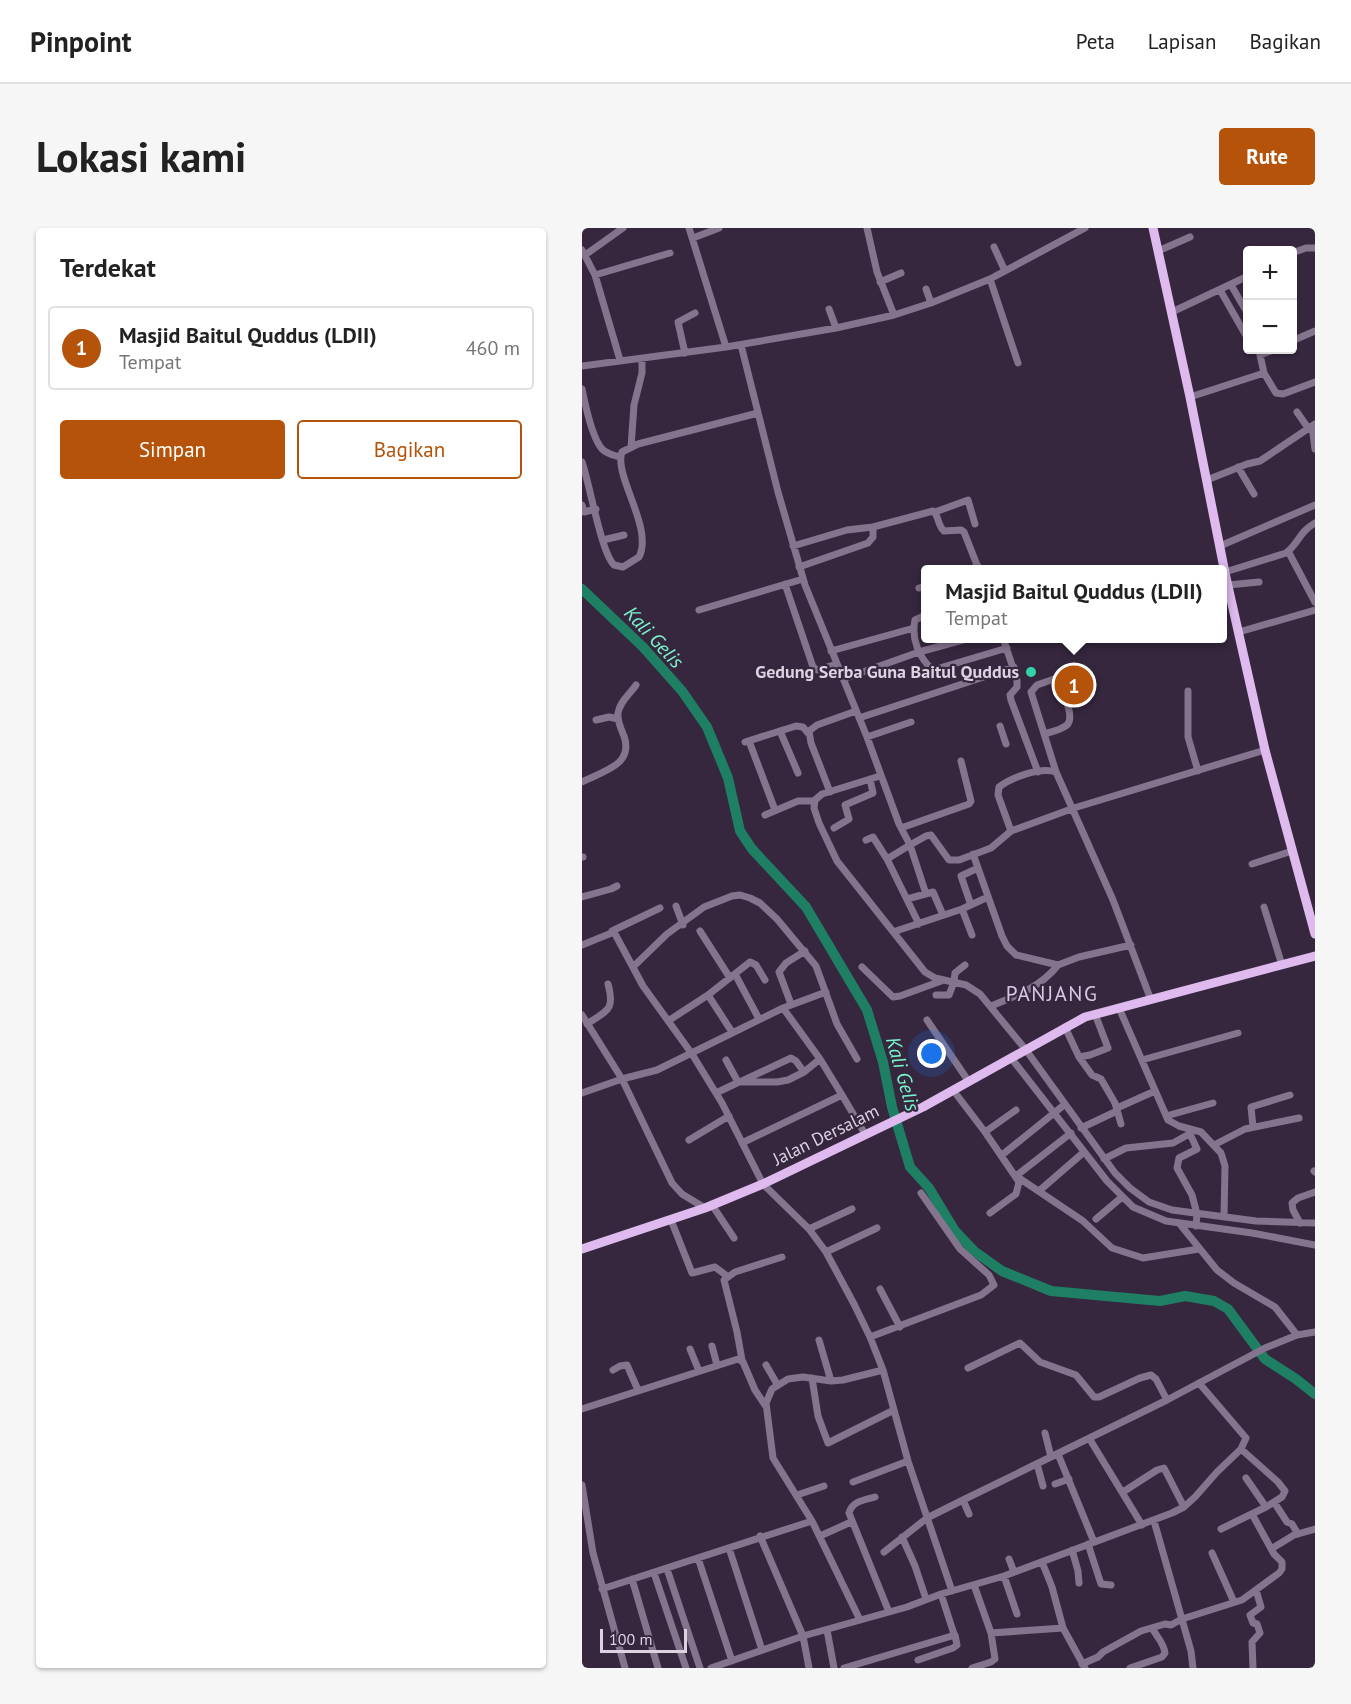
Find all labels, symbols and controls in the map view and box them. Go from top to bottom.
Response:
text: Pinpoint [30,23,132,60]
text: Peta [1076,28,1115,55]
text: Lapisan [1148,28,1216,55]
text: Bagikan [1249,28,1321,55]
button: Rute [1219,128,1315,185]
text: Lokasi kami [36,129,246,184]
map controls [1243,246,1297,354]
button: + [1243,246,1297,300]
text: Terdekat [60,251,156,284]
button: − [1243,300,1297,354]
text: Masjid Baitul Quddus (LDII) [119,321,377,349]
text: 1 [76,335,87,361]
text: 460 m [466,335,520,361]
text: Tempat [119,349,181,375]
button: Simpan [60,420,285,479]
button: Bagikan [297,420,522,479]
popup [921,565,1227,643]
text: Masjid Baitul Quddus (LDII) [945,577,1203,605]
water label: Kali Gelis [619,600,689,674]
text: Tempat [945,605,1008,631]
place label: Gedung Serba Guna Baitul Quddus [755,660,1019,683]
pin: 1 [1054,662,1094,708]
marker: Gedung Serba Guna Baitul Quddus [1024,665,1038,679]
district label: PANJANG [1006,980,1098,1007]
water label: Kali Gelis [880,1034,926,1114]
your location [917,1039,946,1068]
street label: Jalan Dersalam [768,1099,883,1171]
scale bar [600,1626,687,1654]
text: 100 m [609,1629,652,1649]

